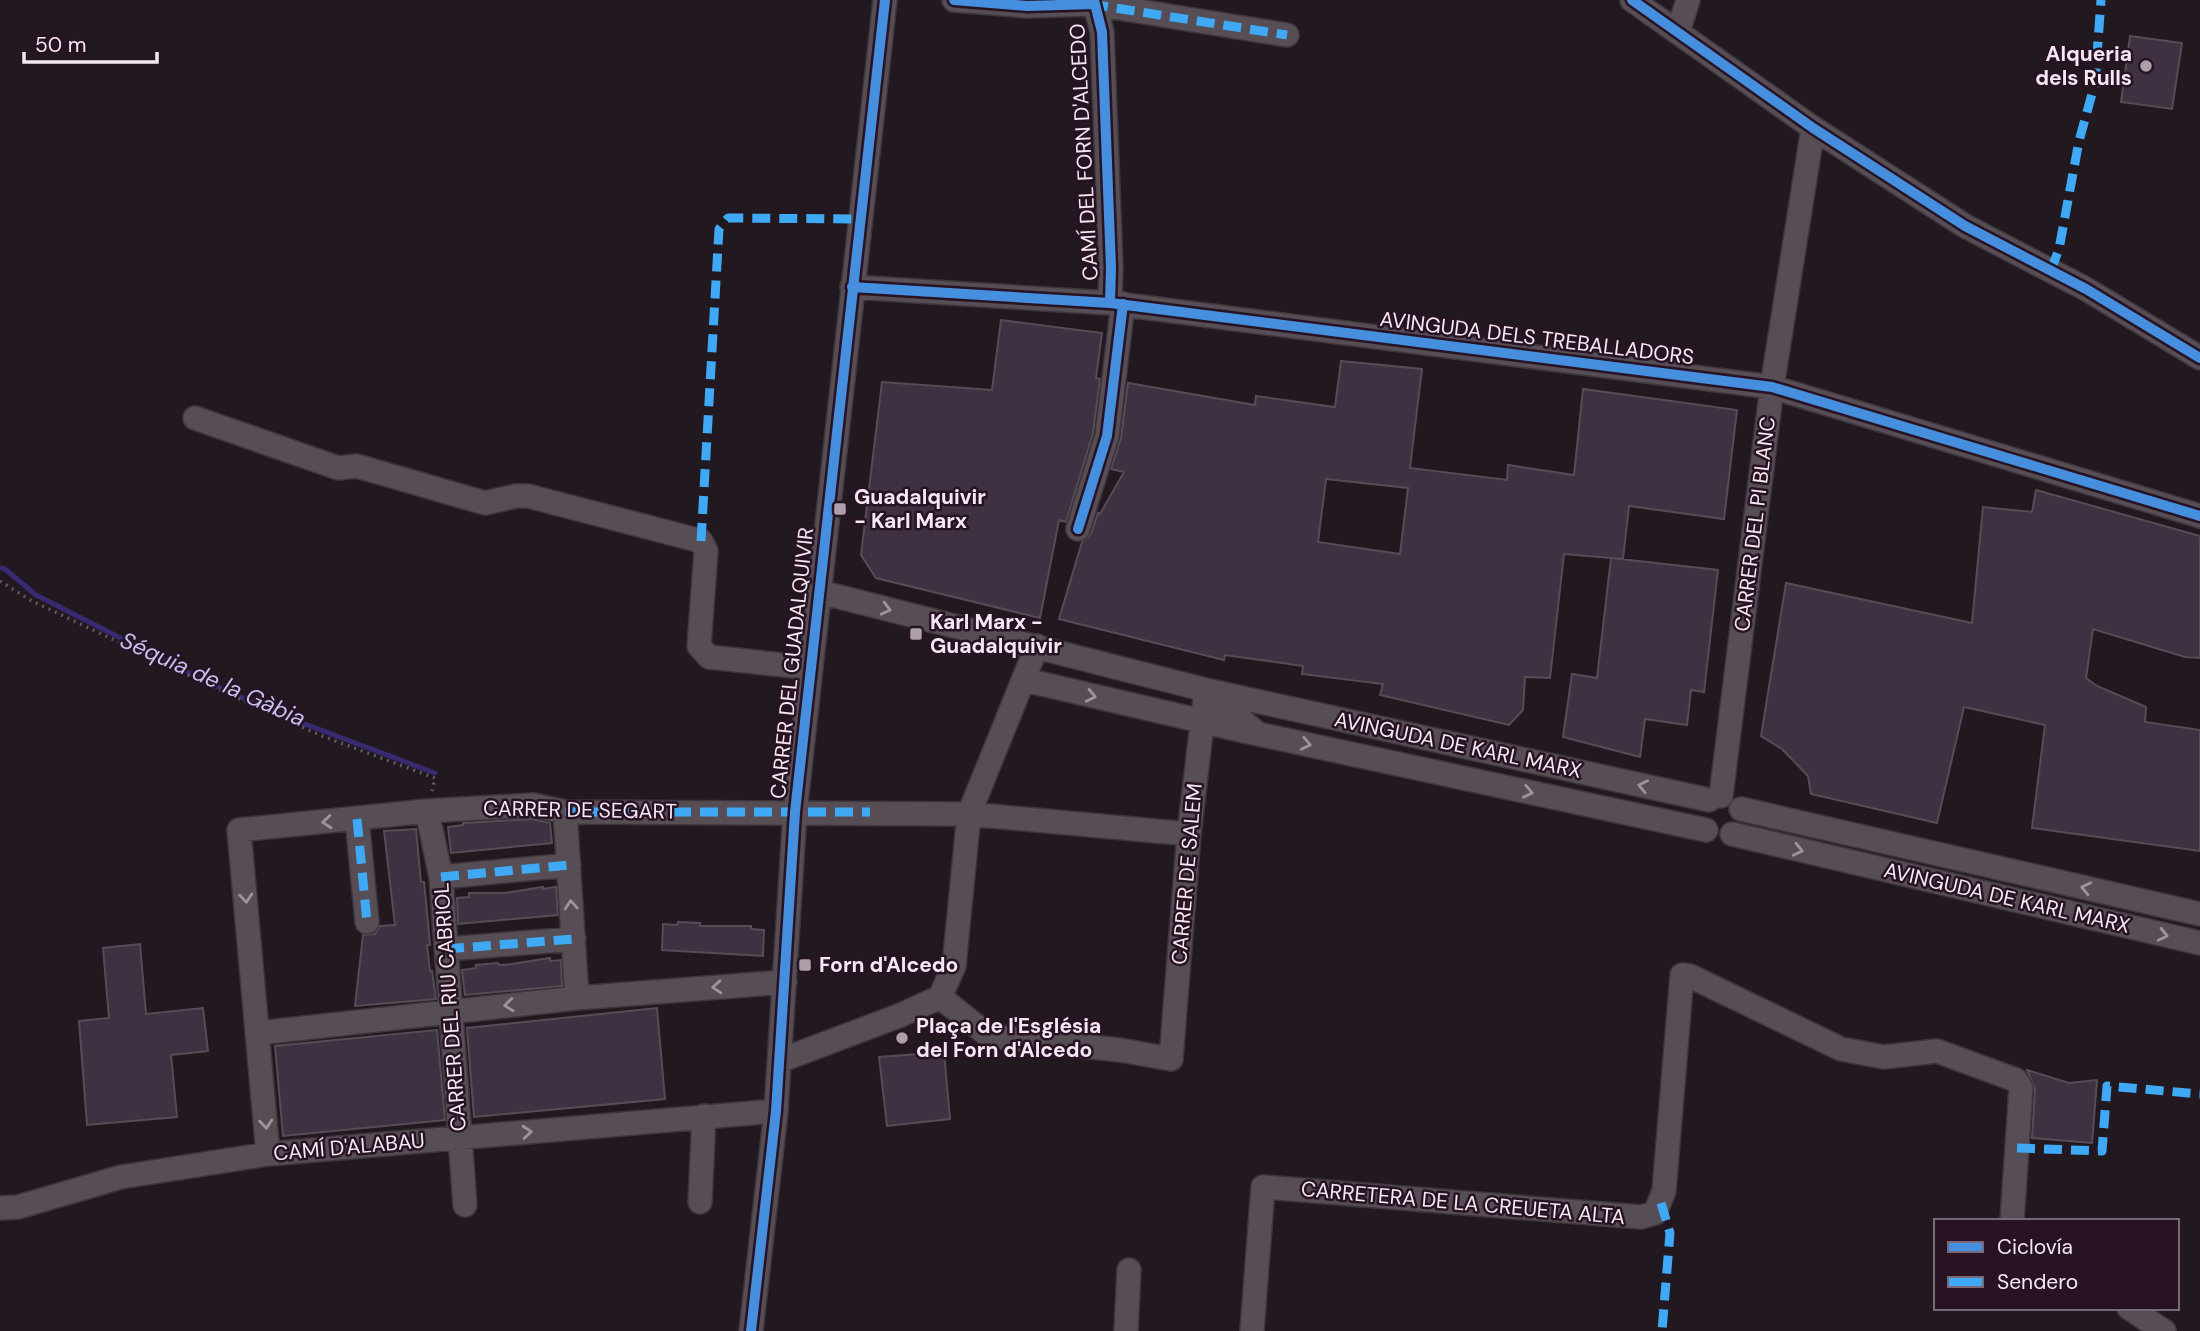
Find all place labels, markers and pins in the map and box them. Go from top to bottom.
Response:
place label: Alqueria dels Rulls [2035,40,2132,92]
marker: Alqueria dels Rulls [2138,58,2154,74]
place label: Guadalquivir - Karl Marx [854,483,986,535]
marker: Guadalquivir - Karl Marx [832,501,848,517]
place label: Karl Marx - Guadalquivir [930,608,1062,660]
marker: Karl Marx - Guadalquivir [908,626,924,642]
place label: Forn d'Alcedo [819,951,958,979]
marker: Forn d'Alcedo [797,957,813,973]
place label: Plaça de l'Església del Forn d'Alcedo [916,1012,1101,1064]
marker: Plaça de l'Església del Forn d'Alcedo [894,1030,910,1046]

